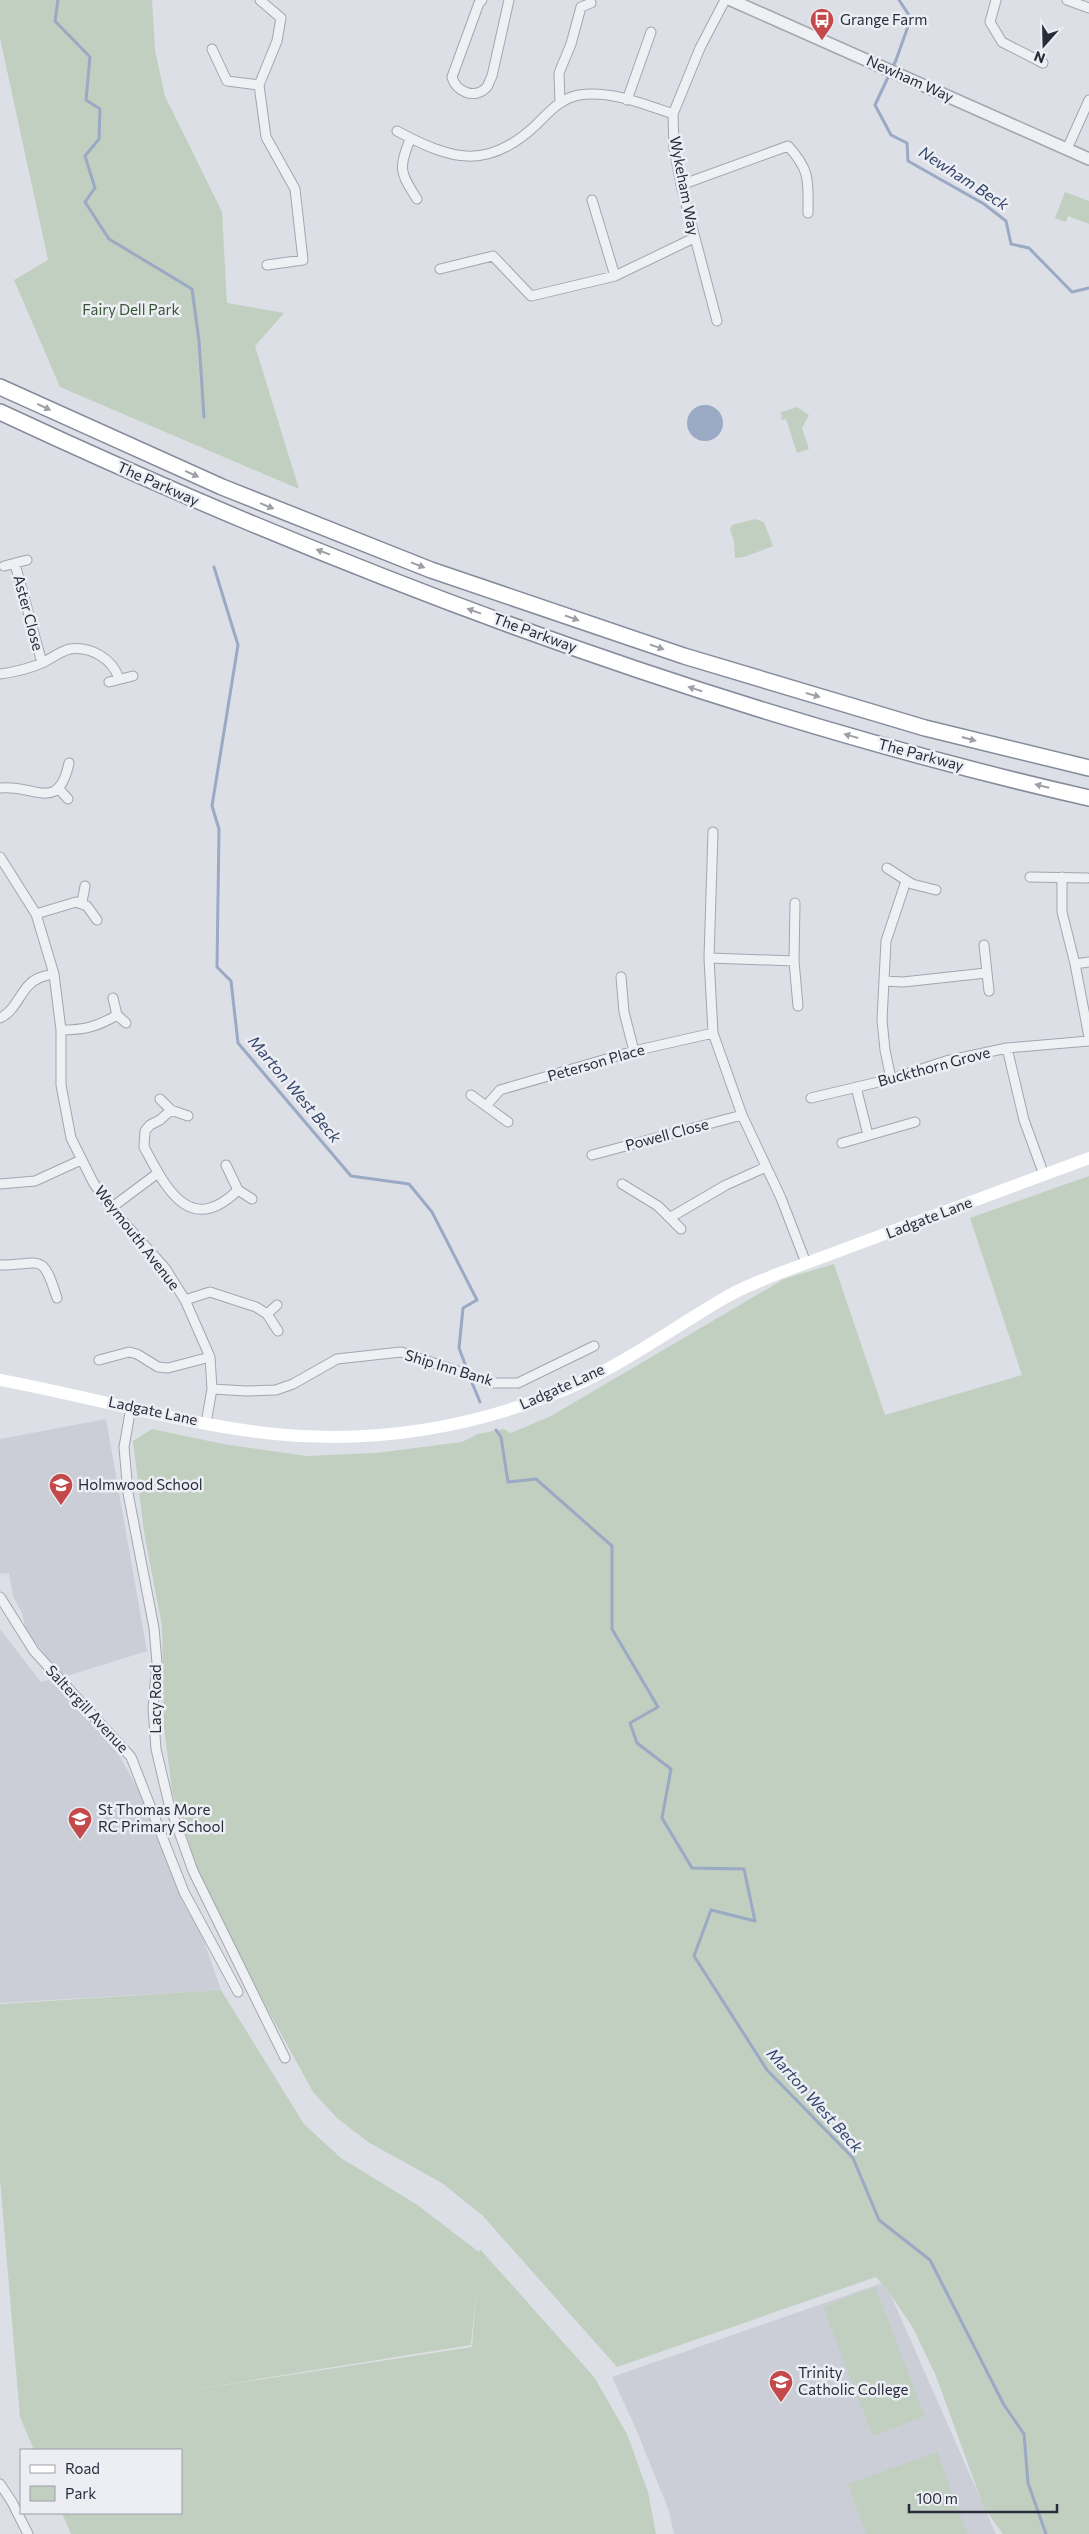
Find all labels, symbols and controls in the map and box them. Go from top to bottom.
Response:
bus stop icon: Grange Farm [809,7,835,41]
place label: Grange Farm [840,10,927,28]
north arrow [1019,20,1069,70]
text: N [1032,48,1047,67]
street label: Newham Way [864,51,957,105]
street label: Wykeham Way [667,135,703,237]
water label: Newham Beck [916,142,1013,214]
park label: Fairy Dell Park [82,300,180,318]
one-way arrow [37,404,51,412]
street label: The Parkway [115,457,202,509]
one-way arrow [185,471,199,479]
one-way arrow [260,502,274,510]
one-way arrow [316,548,330,556]
one-way arrow [411,561,426,569]
street label: Aster Close [10,573,48,653]
one-way arrow [467,607,482,614]
street label: The Parkway [491,609,580,656]
one-way arrow [565,614,580,622]
one-way arrow [650,644,665,651]
one-way arrow [688,685,703,692]
one-way arrow [805,691,820,699]
one-way arrow [843,731,858,739]
street label: The Parkway [877,734,966,774]
one-way arrow [962,735,977,743]
one-way arrow [1034,782,1049,790]
water label: Marton West Beck [245,1031,346,1146]
street label: Peterson Place [545,1040,646,1085]
street label: Buckthorn Grove [876,1042,992,1090]
street label: Powell Close [623,1114,711,1154]
street label: Weymouth Avenue [91,1181,184,1293]
street label: Ladgate Lane [883,1192,974,1242]
street label: Ship Inn Bank [403,1345,496,1389]
street label: Ladgate Lane [516,1359,607,1413]
street label: Ladgate Lane [107,1392,200,1428]
school or university icon: Holmwood School [48,1472,74,1506]
place label: Holmwood School [78,1475,203,1493]
street label: Saltergill Avenue [43,1661,133,1756]
street label: Lacy Road [146,1664,164,1734]
place label: St Thomas More RC Primary School [98,1800,224,1835]
school or university icon: St Thomas More RC Primary School [67,1806,93,1840]
water label: Marton West Beck [763,2043,868,2156]
place label: Trinity Catholic College [798,2363,909,2398]
school or university icon: Trinity Catholic College [768,2369,794,2403]
legend [20,2449,182,2514]
text: Road [65,2459,100,2477]
scale bar [909,2482,1056,2514]
text: Park [65,2484,96,2502]
text: 100 m [916,2489,958,2507]

